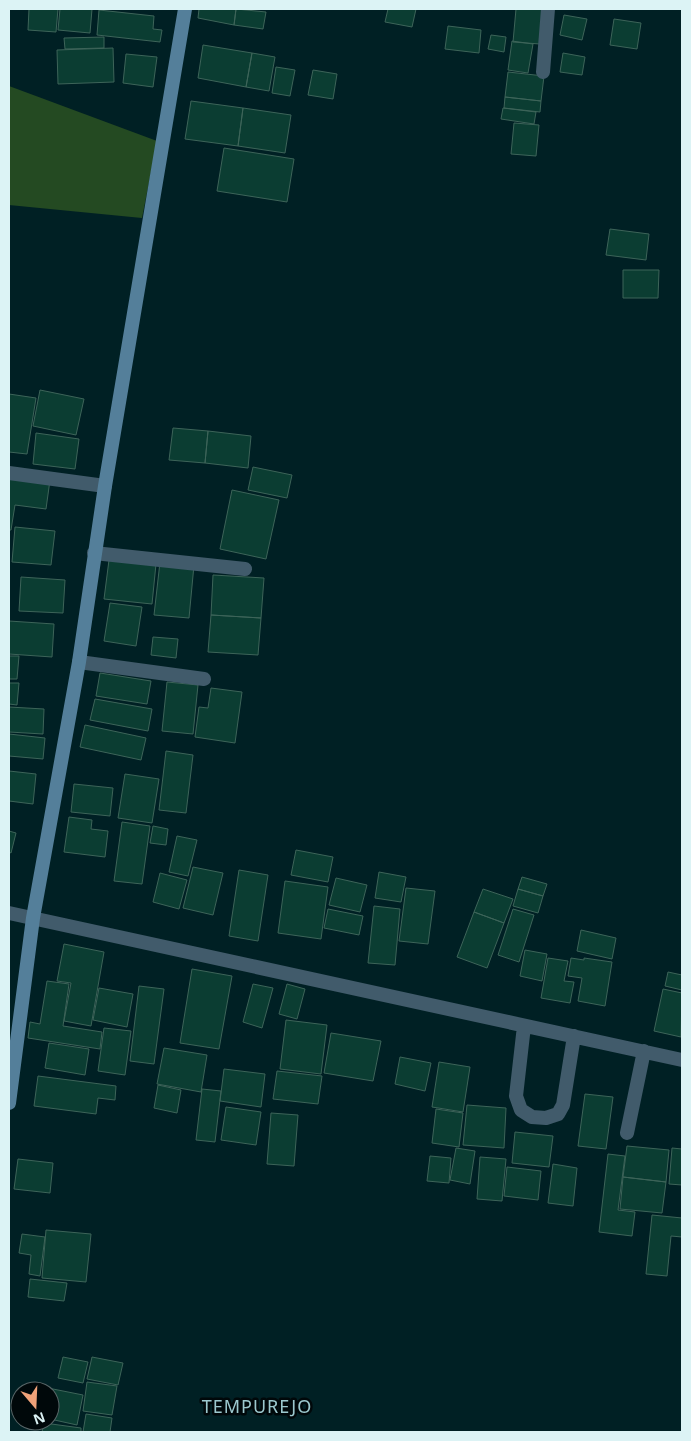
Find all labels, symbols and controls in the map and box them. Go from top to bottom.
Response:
north arrow [10,1381,60,1431]
district label: TEMPUREJO [202,1394,312,1418]
text: N [31,1408,48,1430]

